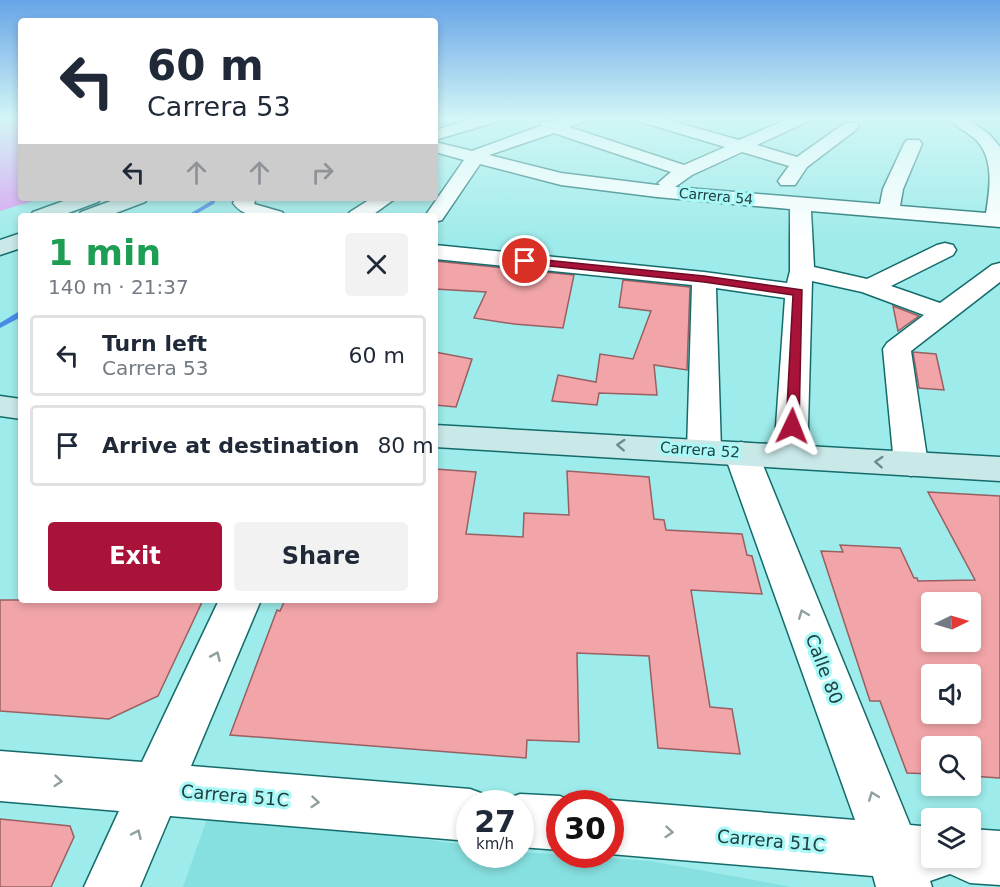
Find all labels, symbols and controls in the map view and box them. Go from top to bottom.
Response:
text: 60 m [147,41,264,90]
icon: left [48,42,126,120]
text: Carrera 53 [147,91,291,122]
icon: left [117,156,150,189]
icon: ahead [180,156,213,189]
icon: ahead [243,156,276,189]
icon: right [306,156,339,189]
street label: Carrera 54 [678,185,754,207]
text: 1 min [48,232,161,273]
button: close [345,233,408,296]
pin [499,235,550,286]
icon: arrive [508,244,541,277]
text: 140 m · 21:37 [48,275,189,299]
text: Turn left [102,331,207,356]
icon: left [51,339,84,372]
text: 60 m [349,343,405,368]
text: Carrera 53 [102,356,208,380]
position arrow [760,394,824,458]
icon: arrive [51,429,84,462]
text: Arrive at destination [102,433,359,458]
text: 80 m [377,433,434,458]
street label: Carrera 52 [660,438,740,462]
one-way arrow [617,439,626,452]
one-way arrow [874,456,883,469]
button: Exit [48,522,222,591]
button: Share [234,522,408,591]
north arrow [921,592,981,652]
map controls [921,592,981,868]
one-way arrow [798,609,810,620]
street label: Calle 80 [802,631,847,707]
one-way arrow [209,651,221,662]
button: sound [921,664,981,724]
button: search [921,736,981,796]
one-way arrow [54,774,63,787]
street label: Carrera 51C [180,780,290,811]
speed limit sign: 30 [546,790,624,868]
one-way arrow [867,792,880,802]
one-way arrow [311,796,320,809]
text: 27 [474,804,516,839]
button: layers [921,808,981,868]
one-way arrow [664,825,673,838]
street label: Carrera 51C [716,825,826,856]
one-way arrow [129,829,141,840]
text: km/h [476,835,514,853]

